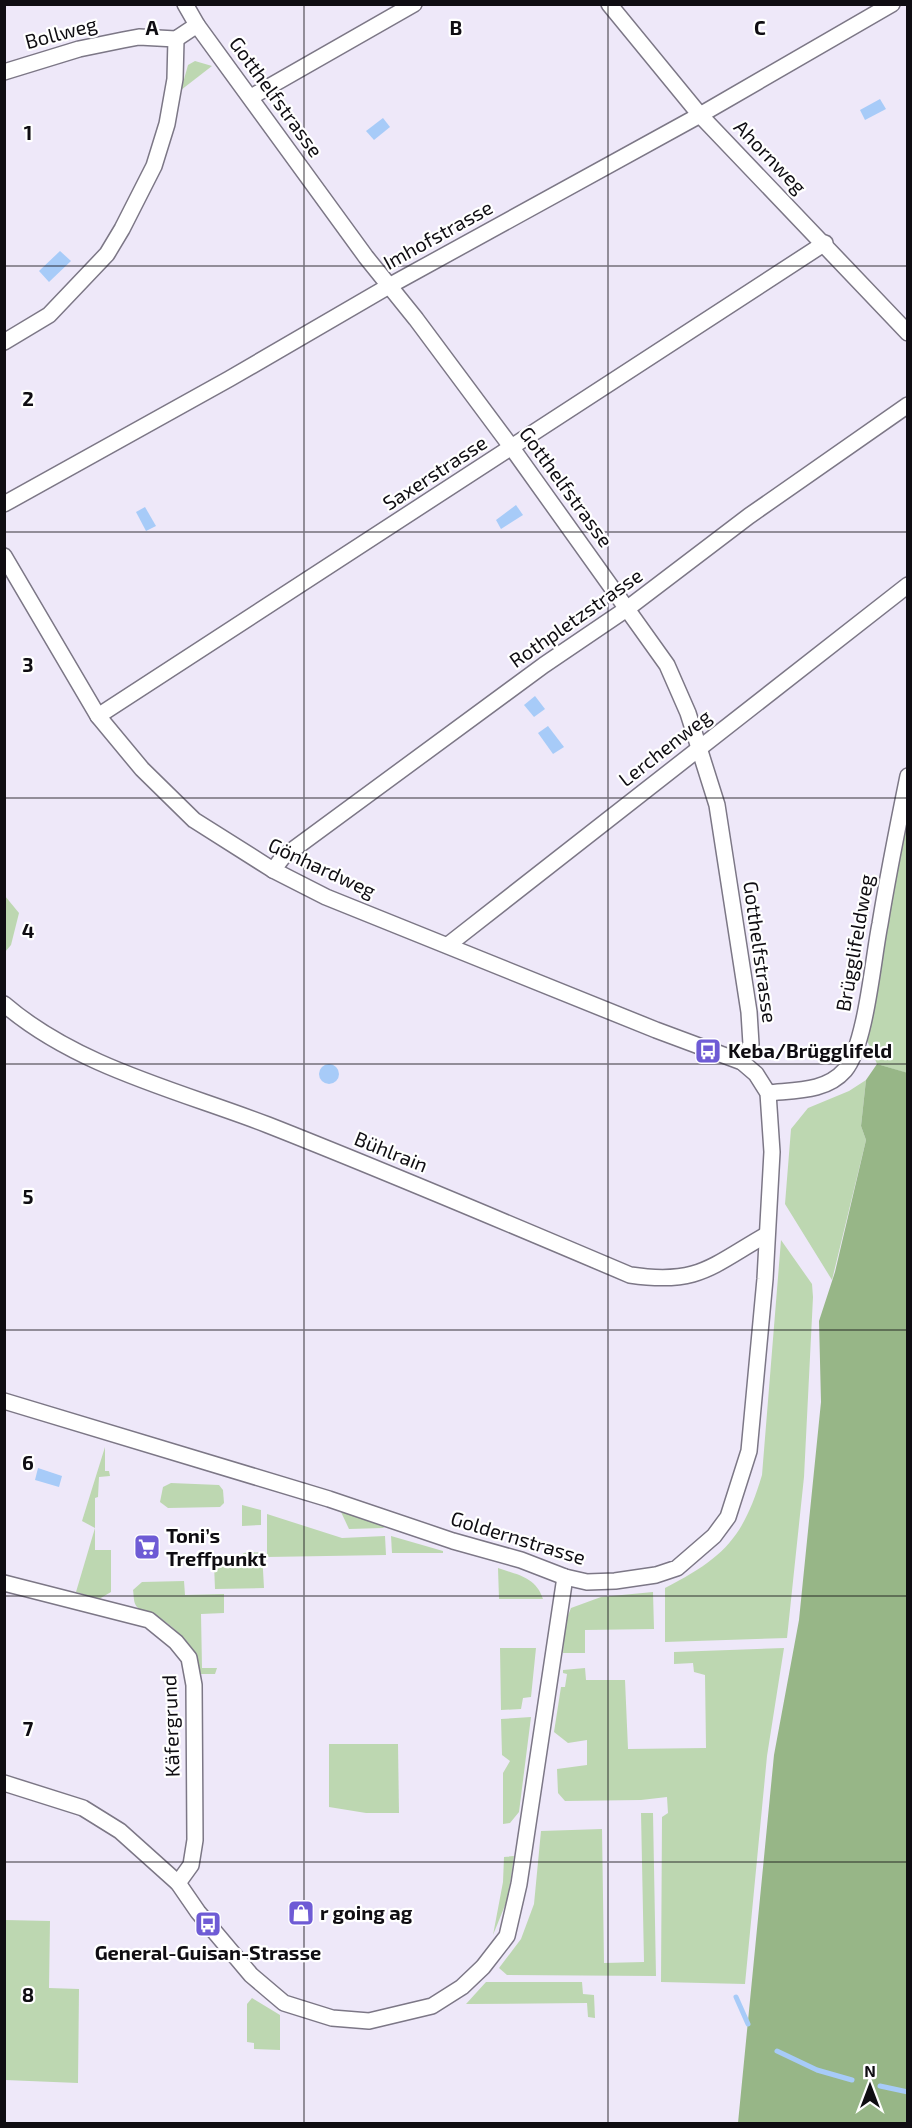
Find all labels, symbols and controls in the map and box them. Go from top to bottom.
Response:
street label: Bollweg [22,11,99,53]
text: A [145,15,159,39]
text: B [450,15,462,39]
text: C [754,15,766,39]
street label: Gotthelfstrasse [225,32,328,161]
street label: Ahornweg [730,114,812,198]
text: 1 [24,120,32,144]
street label: Imhofstrasse [379,194,496,274]
text: 2 [22,386,34,410]
street label: Gotthelfstrasse [515,422,618,551]
street label: Saxerstrasse [378,430,491,515]
street label: Rothpletzstrasse [504,562,647,672]
text: 3 [22,652,34,676]
street label: Lerchenweg [613,704,715,791]
street label: Gönhardweg [265,832,380,902]
street label: Brügglifeldweg [830,872,878,1013]
street label: Gotthelfstrasse [739,879,783,1024]
text: 4 [22,918,35,942]
bus stop icon: Keba/Brügglifeld [693,1036,723,1066]
place label: Keba/Brügglifeld [728,1038,892,1062]
street label: Bühlrain [351,1126,432,1177]
text: 5 [22,1184,34,1208]
text: 6 [22,1450,34,1474]
street label: Goldernstrasse [448,1505,589,1569]
place label: Toni’s Treffpunkt [166,1523,267,1570]
supermarket icon: Toni’s Treffpunkt [132,1532,162,1562]
street label: Käfergrund [156,1674,184,1778]
text: 7 [23,1716,34,1740]
shop icon: r going ag [286,1898,316,1928]
place label: r going ag [320,1900,413,1924]
bus stop icon: General-Guisan-Strasse [193,1909,223,1939]
place label: General-Guisan-Strasse [95,1940,321,1964]
text: 8 [22,1982,34,2006]
north arrow [840,2056,900,2116]
text: N [864,2061,876,2080]

